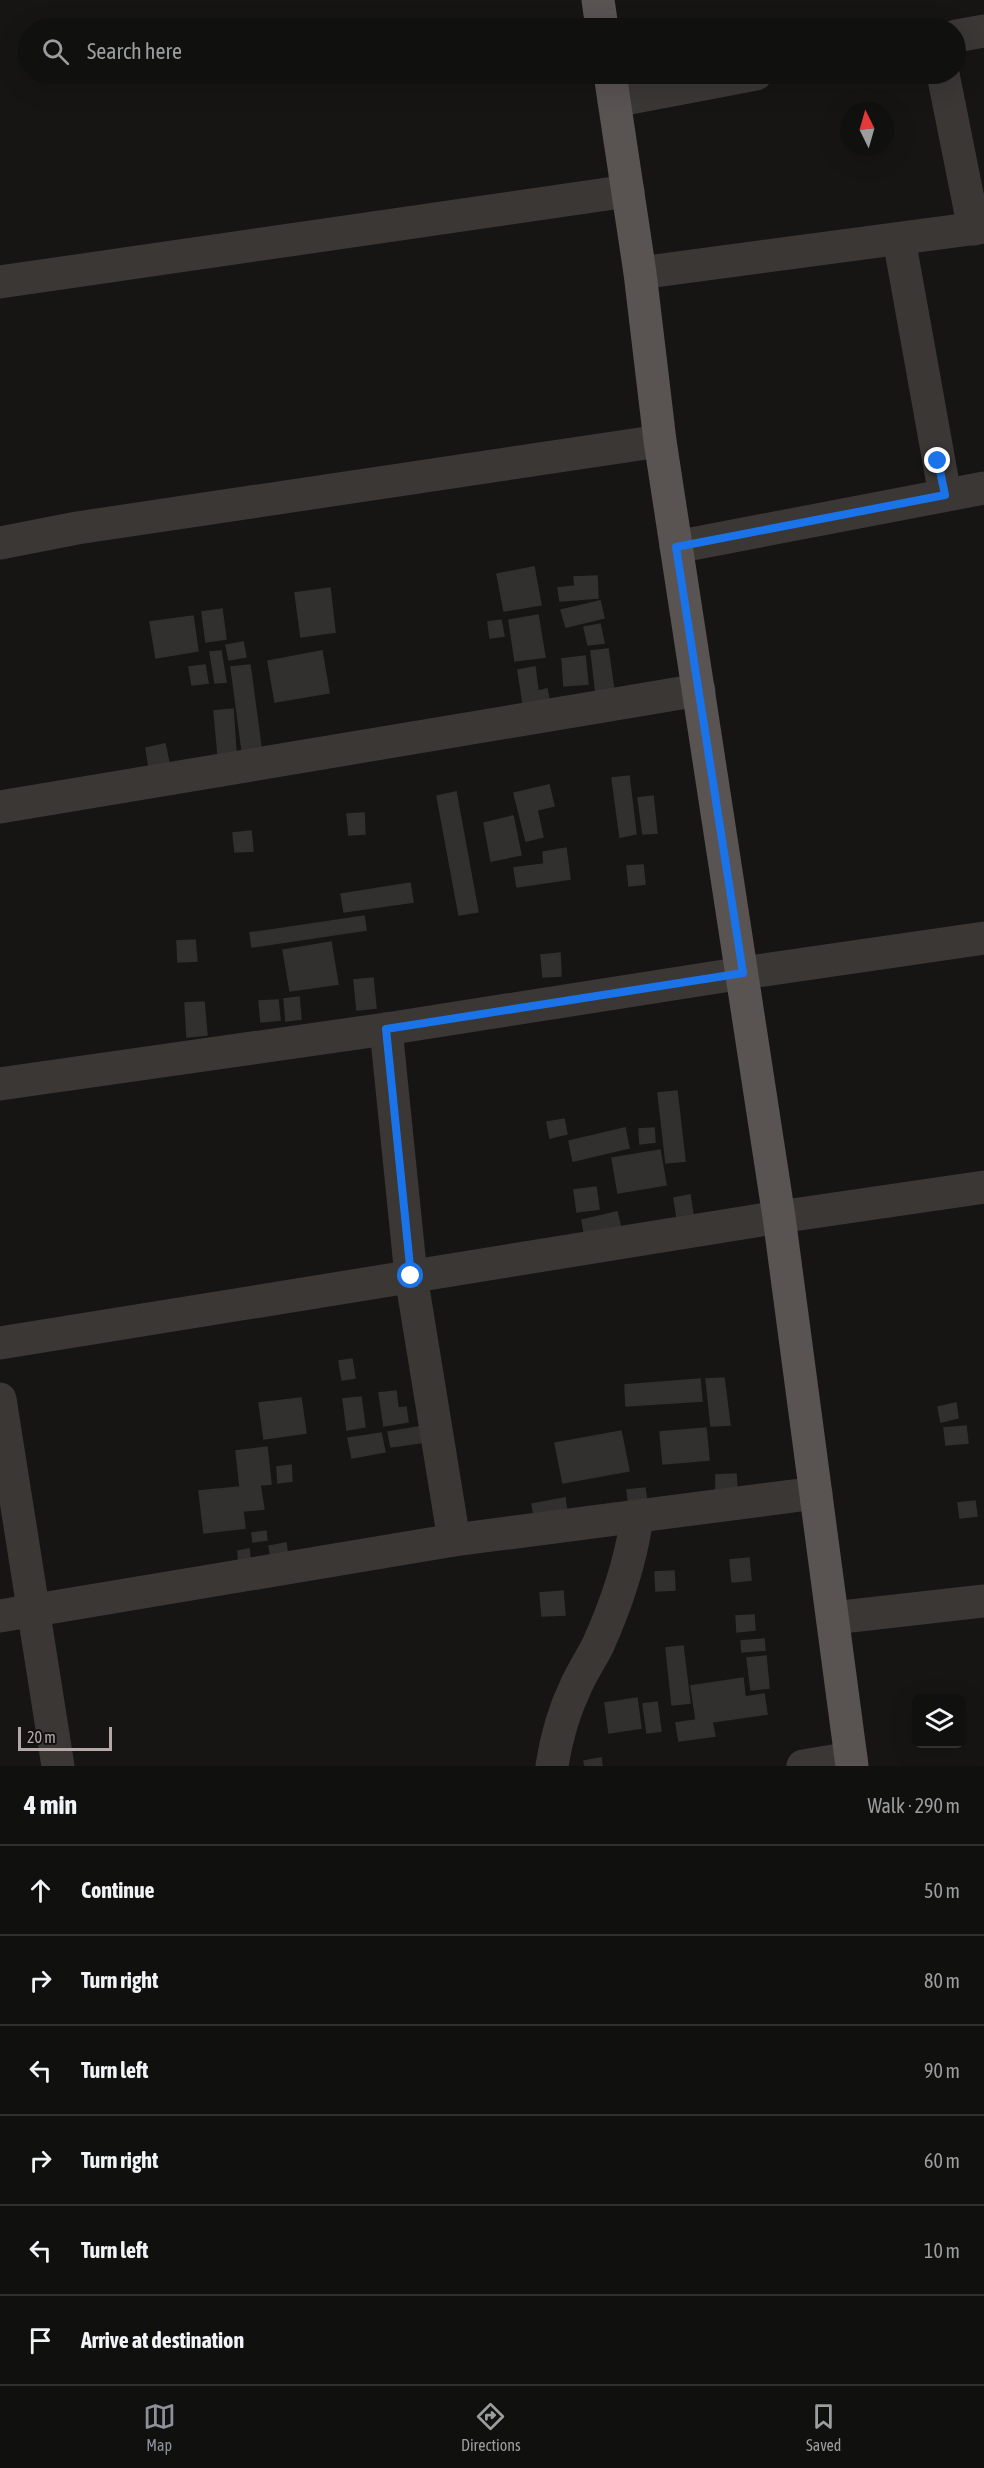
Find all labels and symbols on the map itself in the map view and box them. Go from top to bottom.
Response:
north arrow [840,102,894,156]
route end [924,447,950,473]
route start [397,1262,423,1288]
scale bar [18,1724,112,1752]

